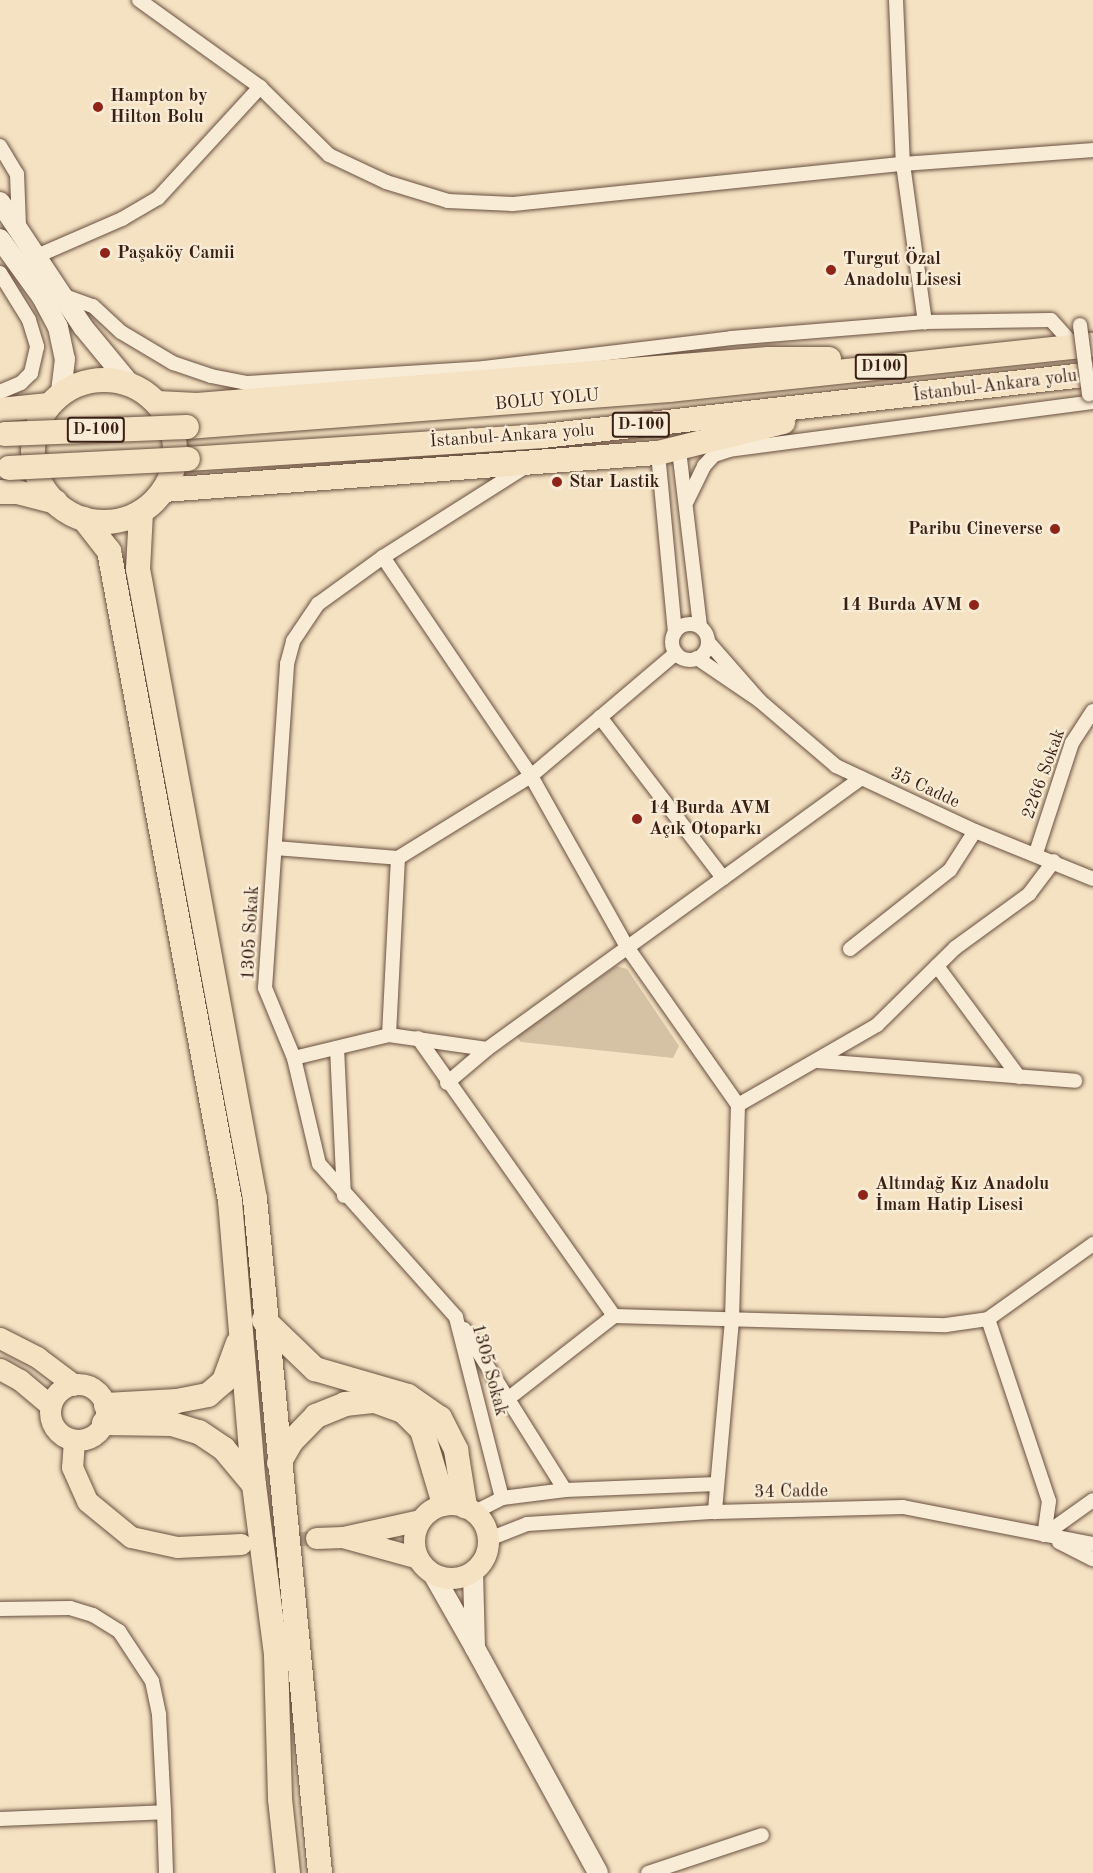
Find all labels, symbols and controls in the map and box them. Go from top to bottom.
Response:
place label: Hampton by Hilton Bolu [110,86,208,128]
marker: Hampton by Hilton Bolu [91,100,105,114]
place label: Paşaköy Camii [117,242,235,264]
marker: Paşaköy Camii [98,246,112,260]
place label: Turgut Özal Anadolu Lisesi [843,249,962,292]
marker: Turgut Özal Anadolu Lisesi [824,263,838,277]
road number: D100 [854,354,908,380]
street label: İstanbul-Ankara yolu [912,365,1078,407]
street label: BOLU YOLU [494,385,600,415]
road number: D-100 [611,412,671,438]
road number: D-100 [66,417,126,443]
street label: İstanbul-Ankara yolu [429,419,595,453]
place label: Star Lastik [569,471,660,493]
marker: Star Lastik [550,475,564,489]
place label: Paribu Cineverse [908,518,1043,540]
marker: Paribu Cineverse [1048,522,1062,536]
place label: 14 Burda AVM [841,594,962,616]
marker: 14 Burda AVM [967,598,981,612]
street label: 2266 Sokak [1018,726,1070,822]
street label: 35 Cadde [887,763,963,813]
place label: 14 Burda AVM Açık Otoparkı [649,798,770,840]
marker: 14 Burda AVM Açık Otoparkı [630,812,644,826]
street label: 1305 Sokak [238,885,264,981]
place label: Altındağ Kız Anadolu İmam Hatip Lisesi [875,1174,1049,1216]
marker: Altındağ Kız Anadolu İmam Hatip Lisesi [856,1188,870,1202]
street label: 1305 Sokak [466,1322,512,1418]
street label: 34 Cadde [754,1481,828,1503]

